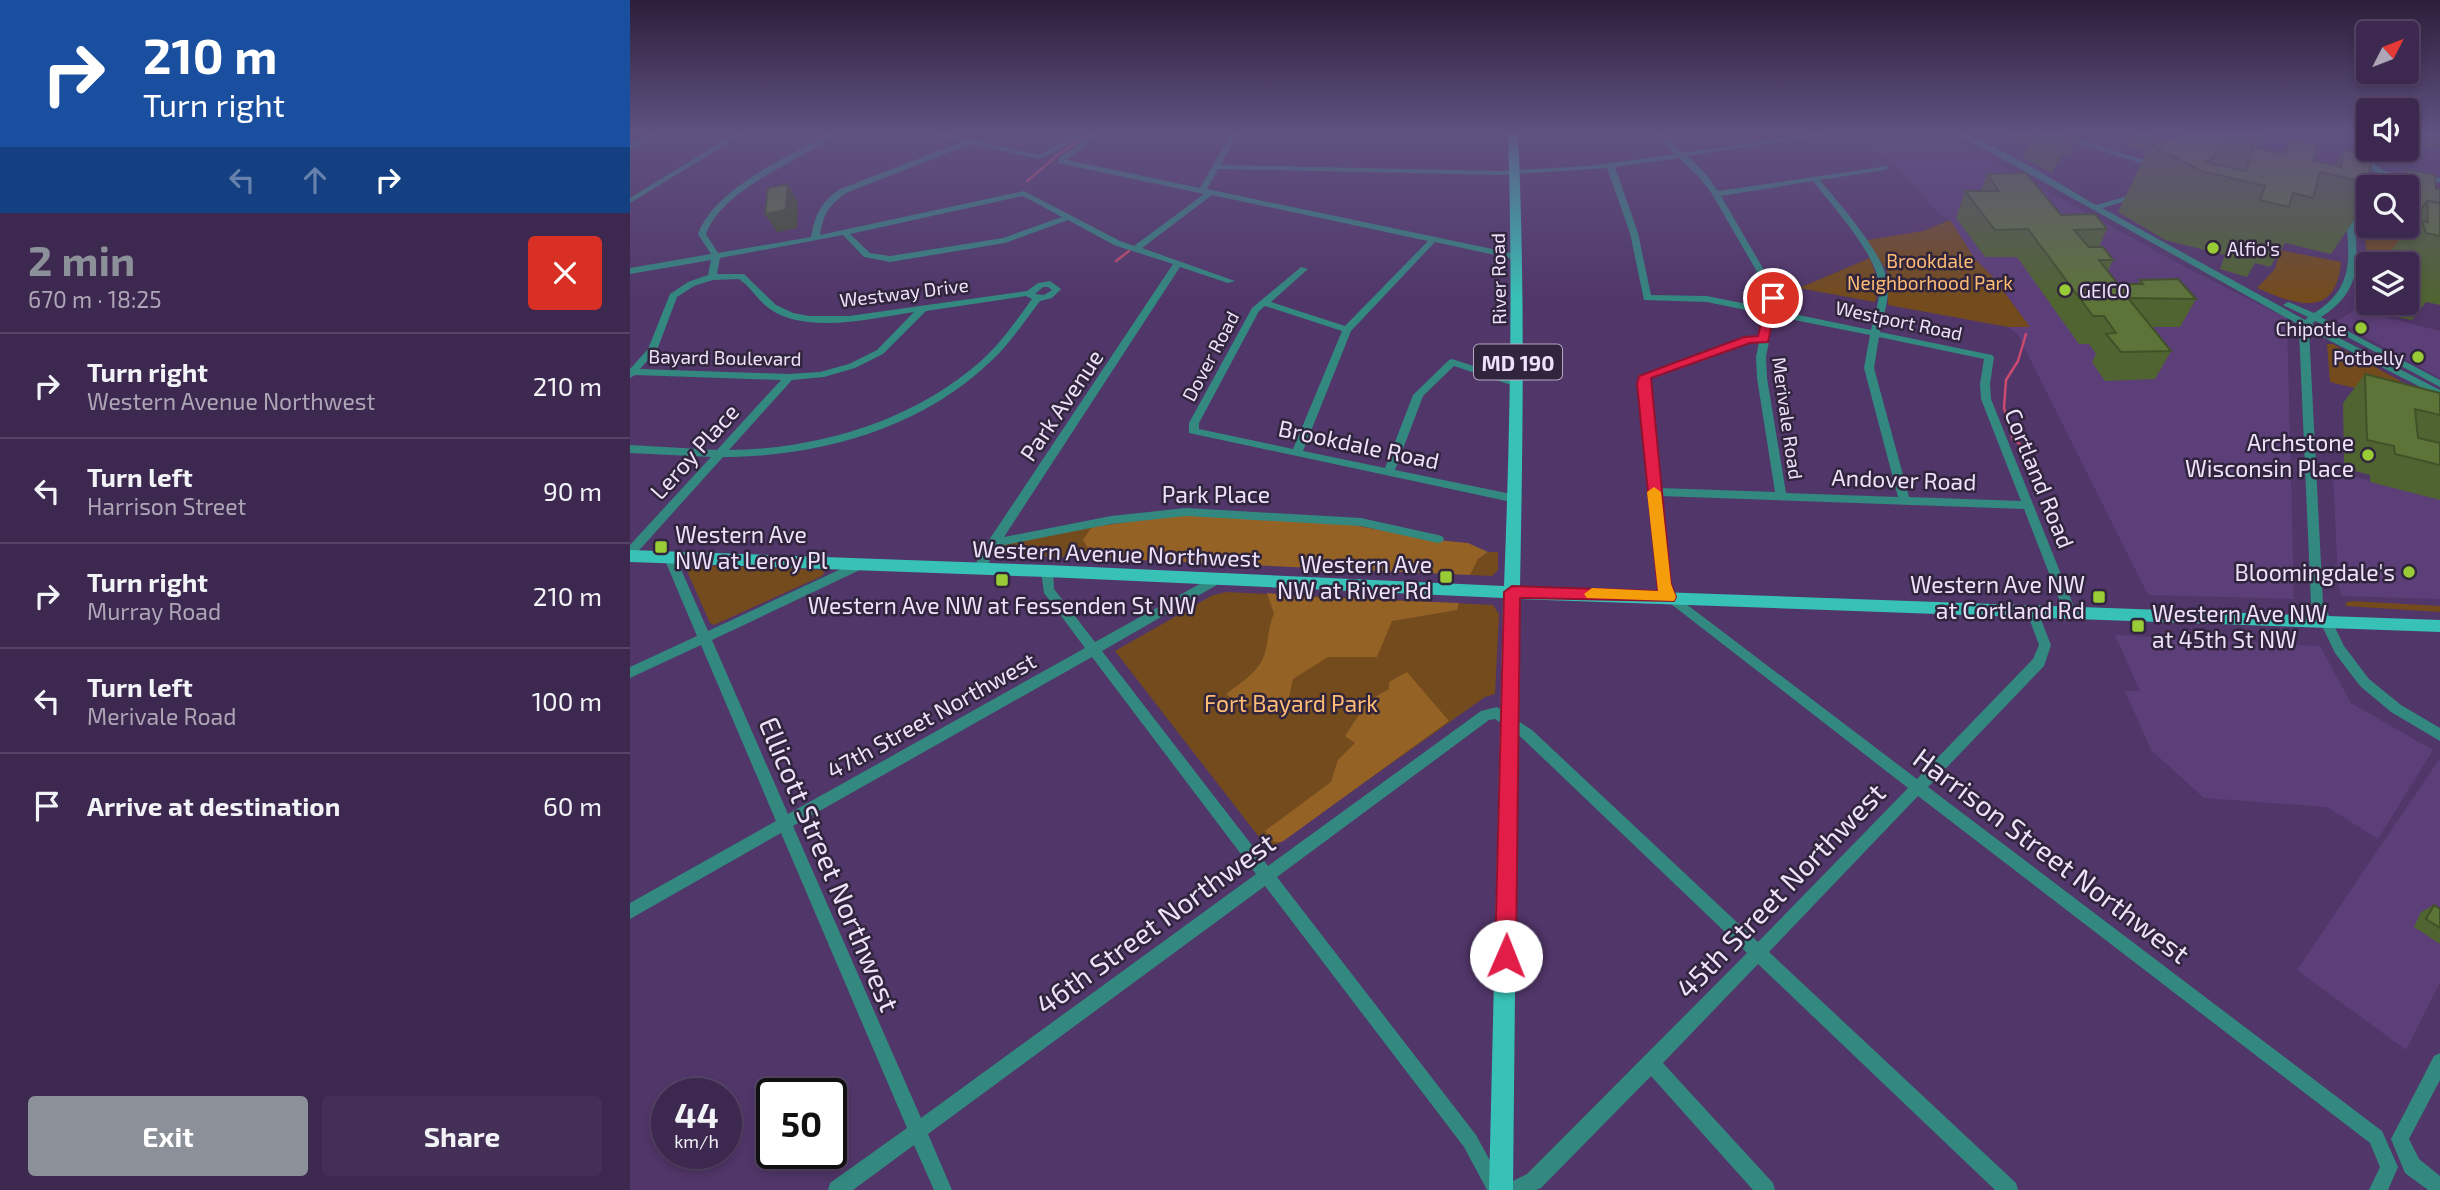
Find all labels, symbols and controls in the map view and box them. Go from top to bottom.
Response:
north arrow [2356,21,2418,84]
map controls [2356,21,2419,315]
text: 210 m [143,25,277,84]
icon: right [28,28,119,119]
text: Turn right [143,85,285,123]
button: sound [2356,98,2419,161]
icon: left [223,161,261,199]
icon: ahead [296,161,334,199]
icon: right [369,161,407,199]
button: search [2356,175,2419,238]
street label: River Road [1486,233,1510,325]
text: 2 min [28,234,135,284]
button: close [528,236,602,310]
place label: Alfio's [2227,237,2280,260]
marker: Alfio's [2205,240,2221,256]
park label: Brookdale Neighborhood Park [1847,249,2013,294]
button: layers [2356,252,2419,315]
pin [1743,268,1803,328]
street label: Westway Drive [838,273,970,311]
icon: arrive [1754,279,1792,317]
place label: GEICO [2079,279,2130,302]
marker: GEICO [2057,282,2073,298]
text: 670 m · 18:25 [28,285,162,313]
street label: Westport Road [1833,295,1965,345]
street label: Dover Road [1177,307,1243,405]
place label: Chipotle [2276,317,2347,340]
marker: Chipotle [2353,320,2369,336]
street label: Bayard Boulevard [648,344,802,370]
street label: Park Avenue [1013,344,1109,466]
road number: MD 190 [1474,344,1562,380]
place label: Potbelly [2333,346,2404,369]
marker: Potbelly [2410,349,2426,365]
street label: Merivale Road [1768,355,1808,481]
text: Turn right [87,356,208,387]
icon: right [28,367,66,405]
text: 210 m [533,370,602,401]
text: Western Avenue Northwest [87,387,375,415]
street label: Leroy Place [644,397,744,505]
street label: Cortland Road [1999,404,2081,552]
street label: Brookdale Road [1276,413,1442,475]
place label: Archstone Wisconsin Place [2185,428,2354,482]
marker: Archstone Wisconsin Place [2360,447,2376,463]
text: Turn left [87,461,193,492]
street label: Andover Road [1831,462,1977,496]
icon: left [28,472,66,510]
text: 90 m [543,475,602,506]
street label: Park Place [1162,480,1270,508]
text: Harrison Street [87,492,246,520]
place label: Western Ave NW at Leroy Pl [675,520,828,574]
street label: Western Avenue Northwest [971,534,1261,572]
marker: Western Ave NW at Leroy Pl [653,539,669,555]
place label: Western Ave NW at River Rd [1277,550,1432,604]
place label: Bloomingdale's [2235,558,2395,586]
marker: Bloomingdale's [2401,564,2417,580]
text: Turn right [87,566,208,597]
marker: Western Ave NW at River Rd [1438,569,1454,585]
place label: Western Ave NW at Cortland Rd [1910,570,2085,624]
marker: Western Ave NW at Fessenden St NW [994,572,1010,588]
icon: right [28,577,66,615]
text: 210 m [533,580,602,611]
marker: Western Ave NW at Cortland Rd [2091,589,2107,605]
place label: Western Ave NW at Fessenden St NW [808,591,1196,619]
text: Murray Road [87,597,221,625]
place label: Western Ave NW at 45th St NW [2152,599,2327,653]
marker: Western Ave NW at 45th St NW [2130,618,2146,634]
street label: 47th Street Northwest [822,646,1041,784]
text: Turn left [87,671,193,702]
icon: left [28,682,66,720]
text: 100 m [532,685,602,716]
park label: Fort Bayard Park [1204,689,1378,717]
text: Merivale Road [87,702,236,730]
street label: Ellicott Street Northwest [752,711,908,1017]
street label: Harrison Street Northwest [1907,740,2197,970]
street label: 45th Street Northwest [1668,775,1892,1005]
icon: arrive [28,787,66,825]
text: Arrive at destination [87,790,340,821]
text: 60 m [543,790,602,821]
street label: 46th Street Northwest [1029,825,1281,1021]
position arrow [1469,919,1543,993]
speed limit sign: 50 [756,1078,847,1169]
text: 44 [674,1093,719,1135]
button: Exit [28,1096,308,1176]
button: Share [322,1096,602,1176]
text: km/h [674,1130,719,1152]

